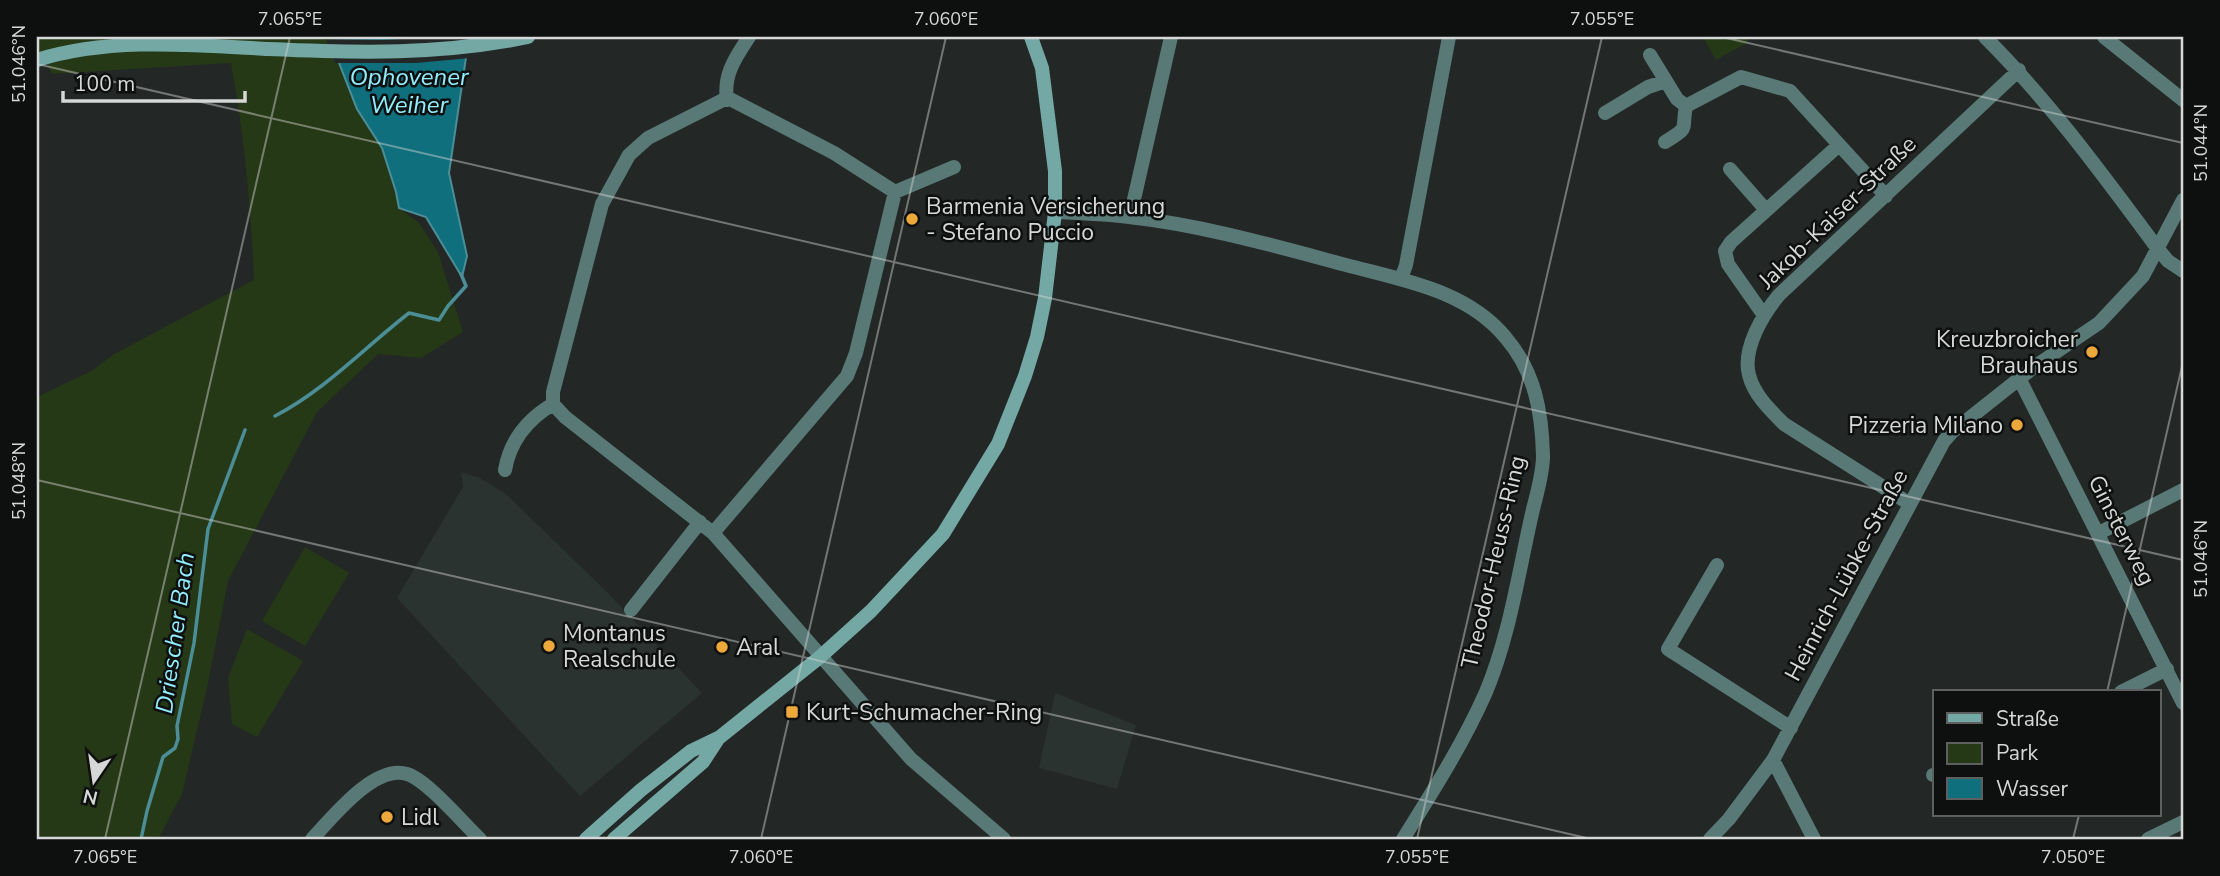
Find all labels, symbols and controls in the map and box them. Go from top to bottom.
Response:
text: 7.065°E [258,7,322,31]
text: 7.060°E [914,7,978,31]
text: 7.055°E [1570,7,1634,31]
text: 51.046°N [7,25,31,103]
scale bar [63,60,245,104]
water label: Ophovener Weiher [349,61,470,121]
text: 100 m [74,70,135,98]
text: 51.044°N [2189,104,2213,182]
street label: Jakob-Kaiser-Straße [1751,129,1923,297]
place label: Barmenia Versicherung - Stefano Puccio [926,191,1165,248]
marker: Barmenia Versicherung - Stefano Puccio [904,211,920,227]
place label: Kreuzbroicher Brauhaus [1936,324,2079,381]
marker: Kreuzbroicher Brauhaus [2084,344,2100,360]
place label: Pizzeria Milano [1848,410,2003,441]
marker: Pizzeria Milano [2009,417,2025,433]
text: 51.048°N [7,442,31,520]
street label: Theodor-Heuss-Ring [1454,453,1533,672]
street label: Heinrich-Lübke-Straße [1777,464,1915,687]
street label: Ginsterweg [2080,470,2163,591]
text: 51.046°N [2189,520,2213,598]
water label: Driescher Bach [148,550,202,716]
place label: Montanus Realschule [563,618,676,675]
place label: Aral [736,632,780,663]
marker: Montanus Realschule [541,638,557,654]
marker: Aral [714,639,730,655]
legend [1933,690,2160,816]
place label: Kurt-Schumacher-Ring [806,697,1042,728]
marker: Kurt-Schumacher-Ring [784,704,800,720]
text: Straße [1996,705,2059,733]
text: Park [1996,739,2038,767]
north arrow [60,746,130,816]
text: Wasser [1996,775,2068,803]
text: N [81,782,100,811]
place label: Lidl [401,802,439,833]
marker: Lidl [379,809,395,825]
text: 7.065°E [73,845,137,869]
text: 7.060°E [729,845,793,869]
text: 7.055°E [1385,845,1449,869]
text: 7.050°E [2041,845,2105,869]

